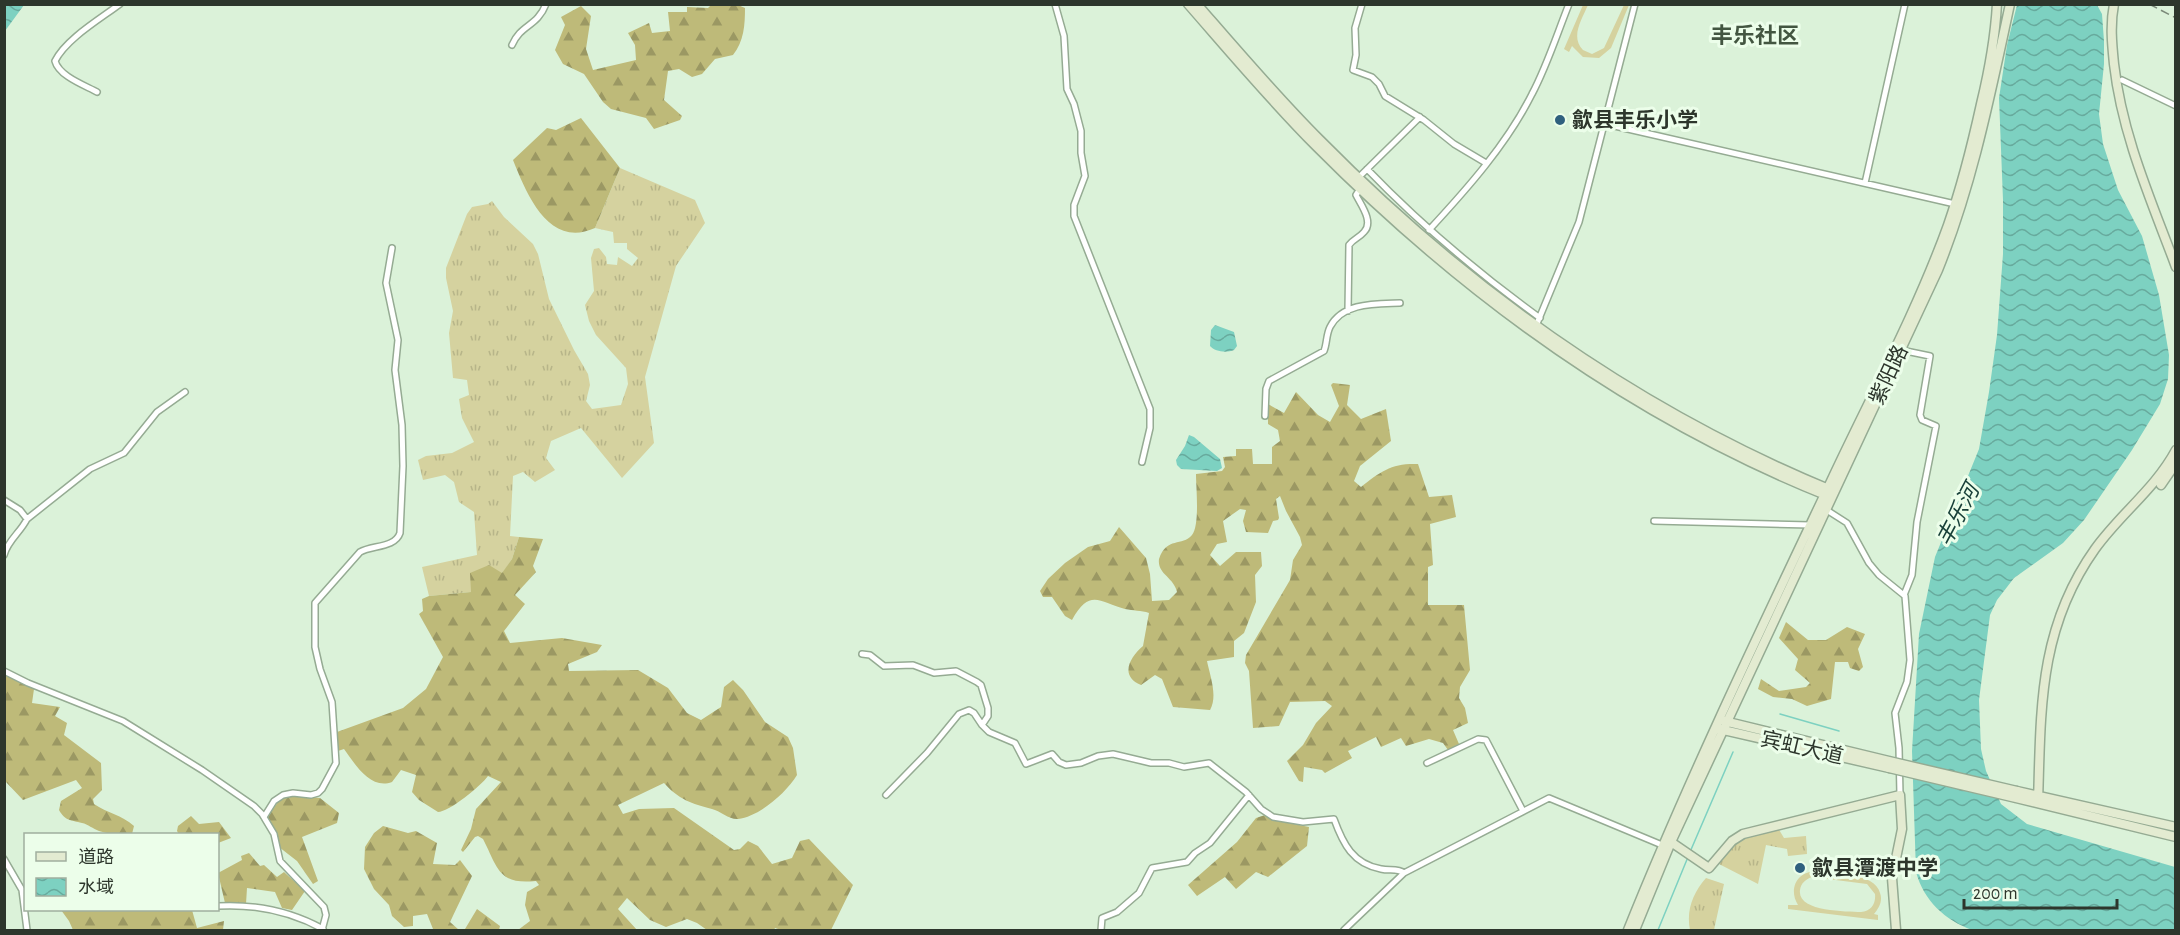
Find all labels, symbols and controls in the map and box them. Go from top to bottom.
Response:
district label: 丰乐社区 [1711,24,1799,47]
place label: 歙县丰乐小学 [1572,108,1698,131]
marker: 歙县丰乐小学 [1553,113,1567,127]
street label: 紫阳路 [1865,342,1912,408]
water label: 丰乐河 [1932,477,1985,549]
street label: 宾虹大道 [1759,727,1846,768]
legend [24,833,219,911]
text: 道路 [78,847,114,867]
place label: 歙县潭渡中学 [1812,856,1938,879]
marker: 歙县潭渡中学 [1793,861,1807,875]
scale bar [1964,872,2117,910]
text: 水域 [78,878,114,897]
text: 200 m [1973,885,2018,903]

